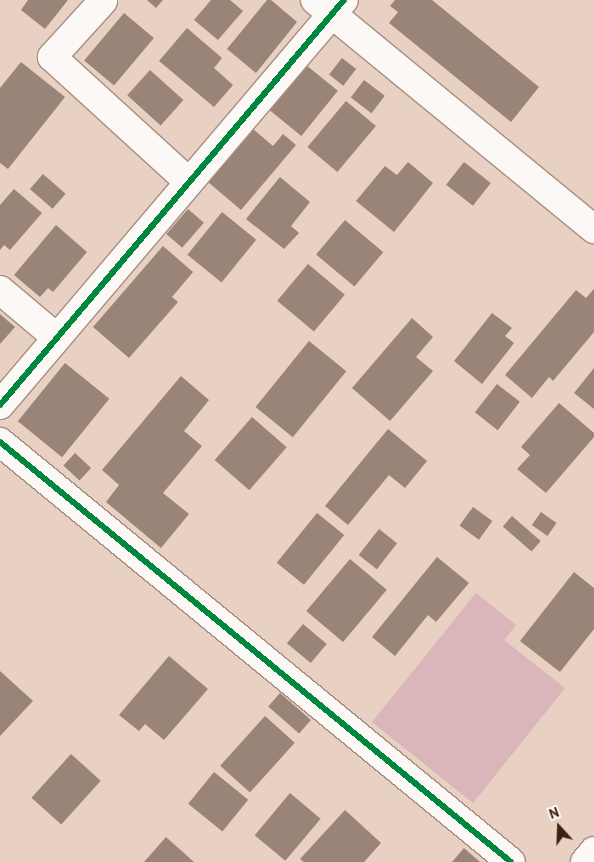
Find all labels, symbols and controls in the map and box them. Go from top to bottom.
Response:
north arrow [534,802,584,852]
text: N [546,803,561,823]

